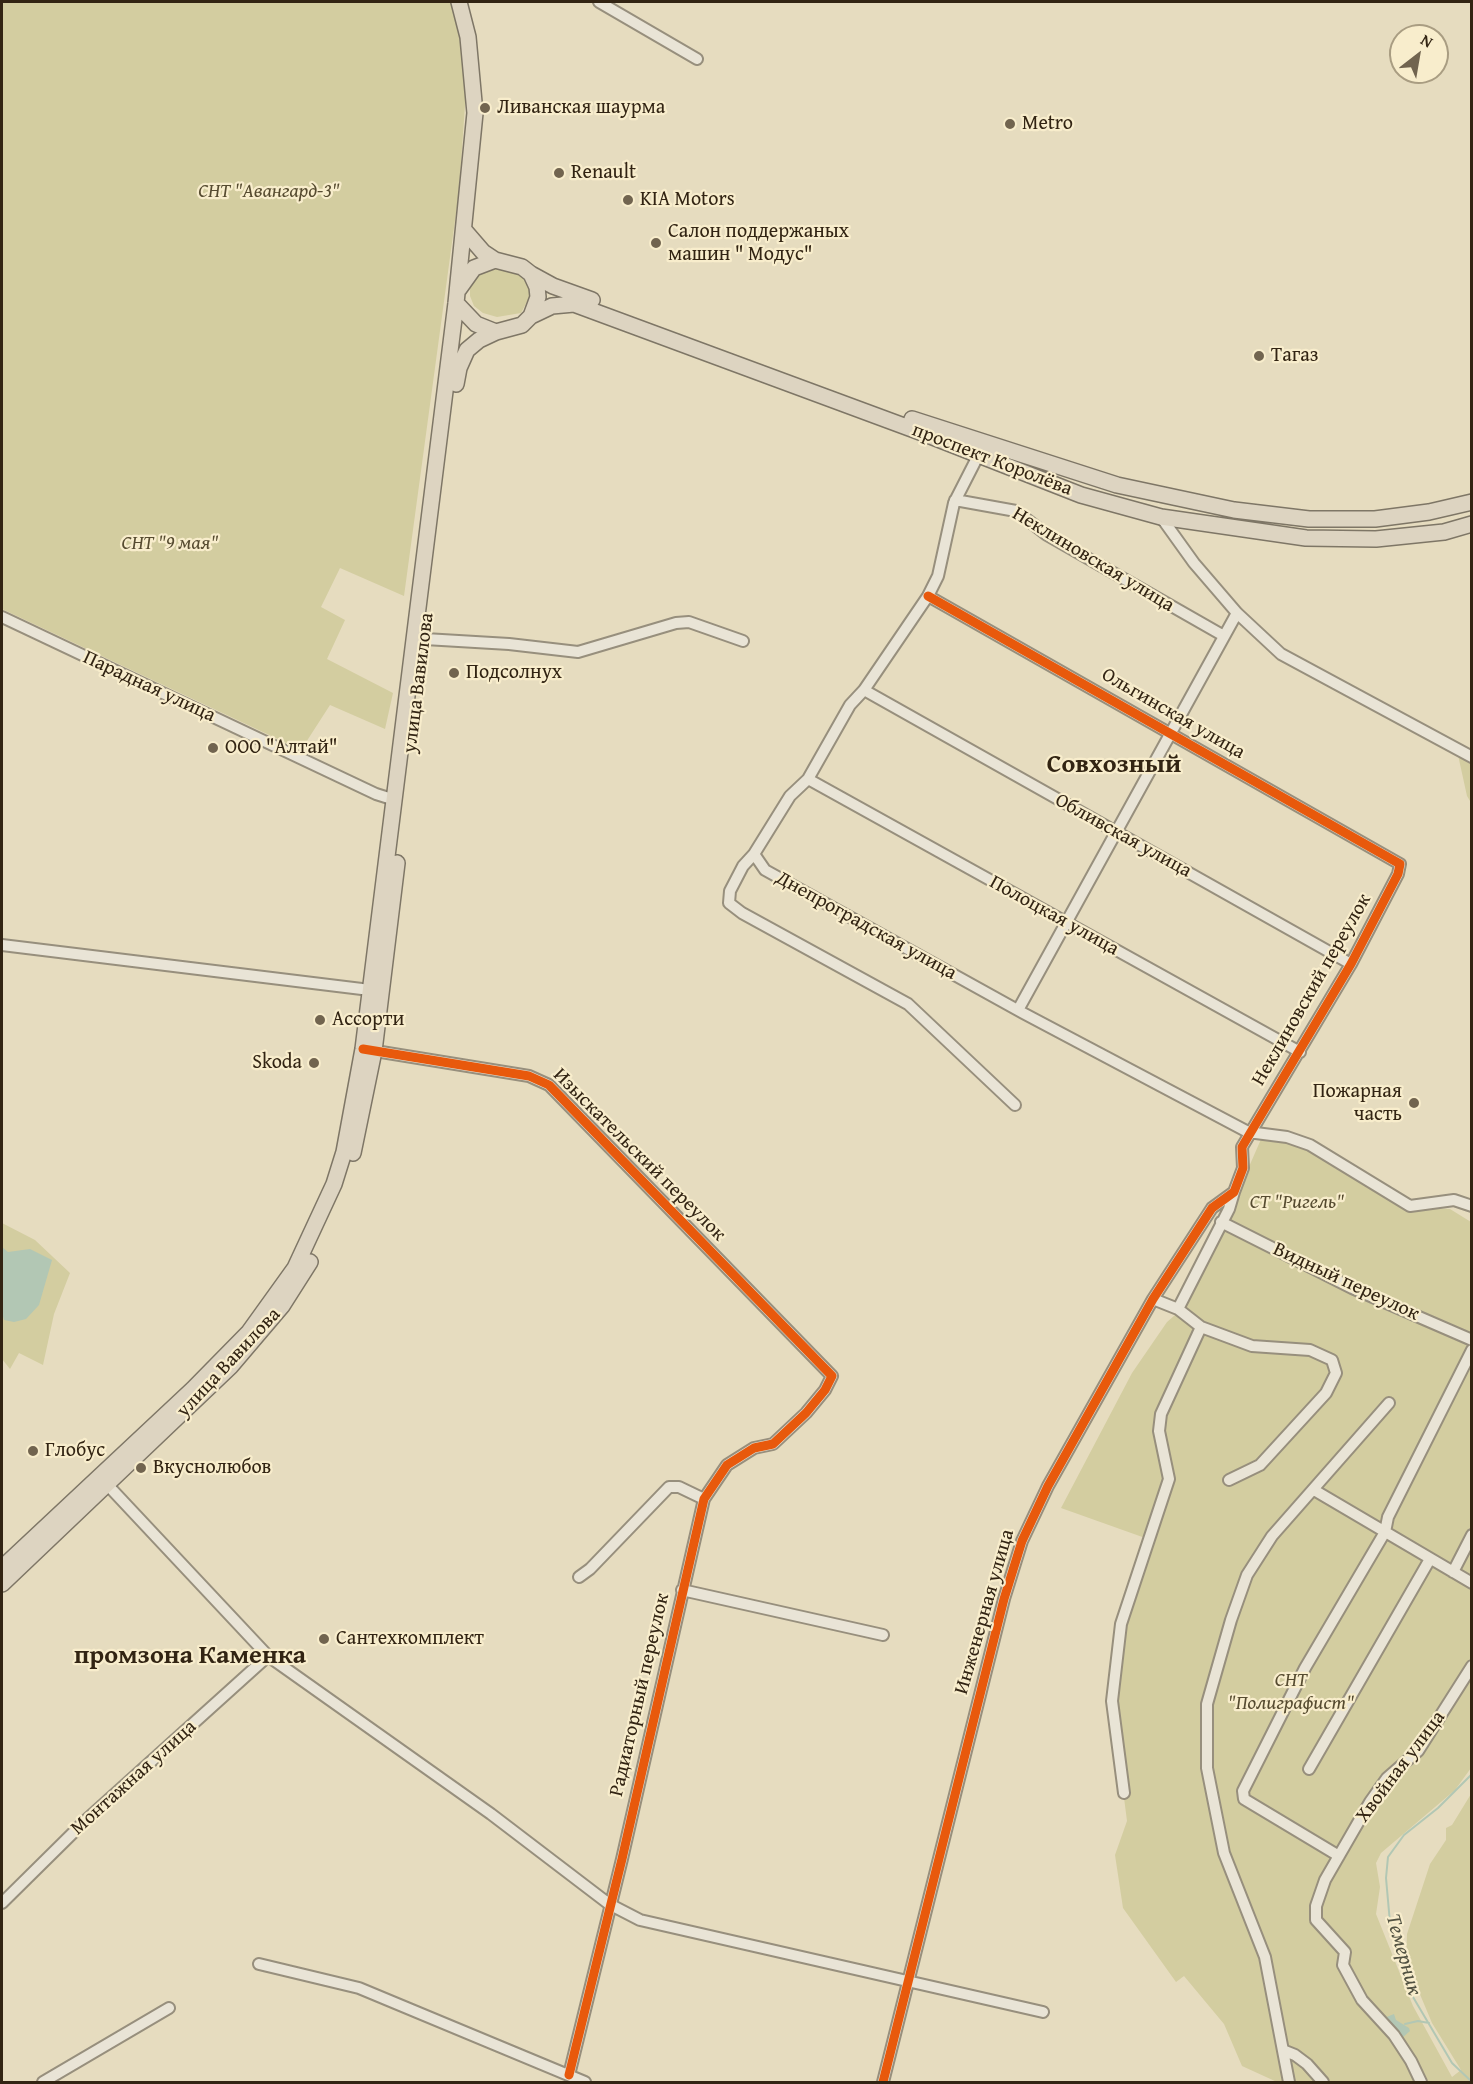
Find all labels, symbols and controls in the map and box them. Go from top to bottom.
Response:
north arrow [1389,24,1449,84]
text: N [1416,27,1438,53]
place label: Ливанская шаурма [497,96,665,120]
marker: Ливанская шаурма [478,101,492,115]
place label: Metro [1022,112,1073,136]
marker: Metro [1003,117,1017,131]
place label: Renault [571,161,636,185]
marker: Renault [552,166,566,180]
park label: СНТ "Авангард-3" [198,180,340,204]
place label: KIA Motors [640,188,735,212]
marker: KIA Motors [621,193,635,207]
place label: Салон поддержаных машин " Модус" [668,220,849,267]
marker: Салон поддержаных машин " Модус" [649,236,663,250]
place label: Тагаз [1271,344,1318,368]
marker: Тагаз [1252,349,1266,363]
street label: проспект Королёва [909,418,1075,502]
street label: Неклиновская улица [1008,502,1178,618]
park label: СНТ "9 мая" [122,532,218,556]
street label: улица Вавилова [398,611,440,755]
street label: Парадная улица [79,646,219,728]
place label: Подсолнух [466,661,562,685]
street label: Ольгинская улица [1097,663,1249,765]
marker: Подсолнух [447,666,461,680]
place label: ООО "Алтай" [225,736,338,760]
marker: ООО "Алтай" [206,741,220,755]
district label: Совхозный [1047,749,1181,781]
street label: Обливская улица [1051,789,1195,883]
street label: Днепроградская улица [771,866,961,986]
street label: Полоцкая улица [985,871,1123,961]
street label: Неклиновский переулок [1247,890,1377,1090]
place label: Ассорти [332,1008,404,1032]
marker: Ассорти [313,1013,327,1027]
place label: Skoda [252,1051,302,1075]
marker: Skoda [307,1056,321,1070]
street label: Изыскательский переулок [548,1064,730,1246]
place label: Пожарная часть [1313,1080,1402,1127]
marker: Пожарная часть [1407,1096,1421,1110]
park label: СТ "Ригель" [1250,1191,1344,1215]
street label: Видный переулок [1269,1238,1423,1326]
street label: улица Вавилова [172,1303,286,1423]
place label: Глобус [45,1439,105,1463]
marker: Глобус [26,1444,40,1458]
place label: Вкуснолюбов [153,1456,271,1480]
marker: Вкуснолюбов [134,1461,148,1475]
street label: Инженерная улица [950,1527,1020,1697]
street label: Радиаторный переулок [605,1591,675,1799]
place label: Сантехкомплект [336,1627,484,1651]
marker: Сантехкомплект [317,1632,331,1646]
district label: промзона Каменка [74,1640,306,1672]
park label: СНТ "Полиграфист" [1228,1669,1354,1716]
street label: Хвойная улица [1351,1706,1451,1828]
street label: Монтажная улица [66,1715,202,1841]
water label: Темерник [1379,1911,1427,1999]

